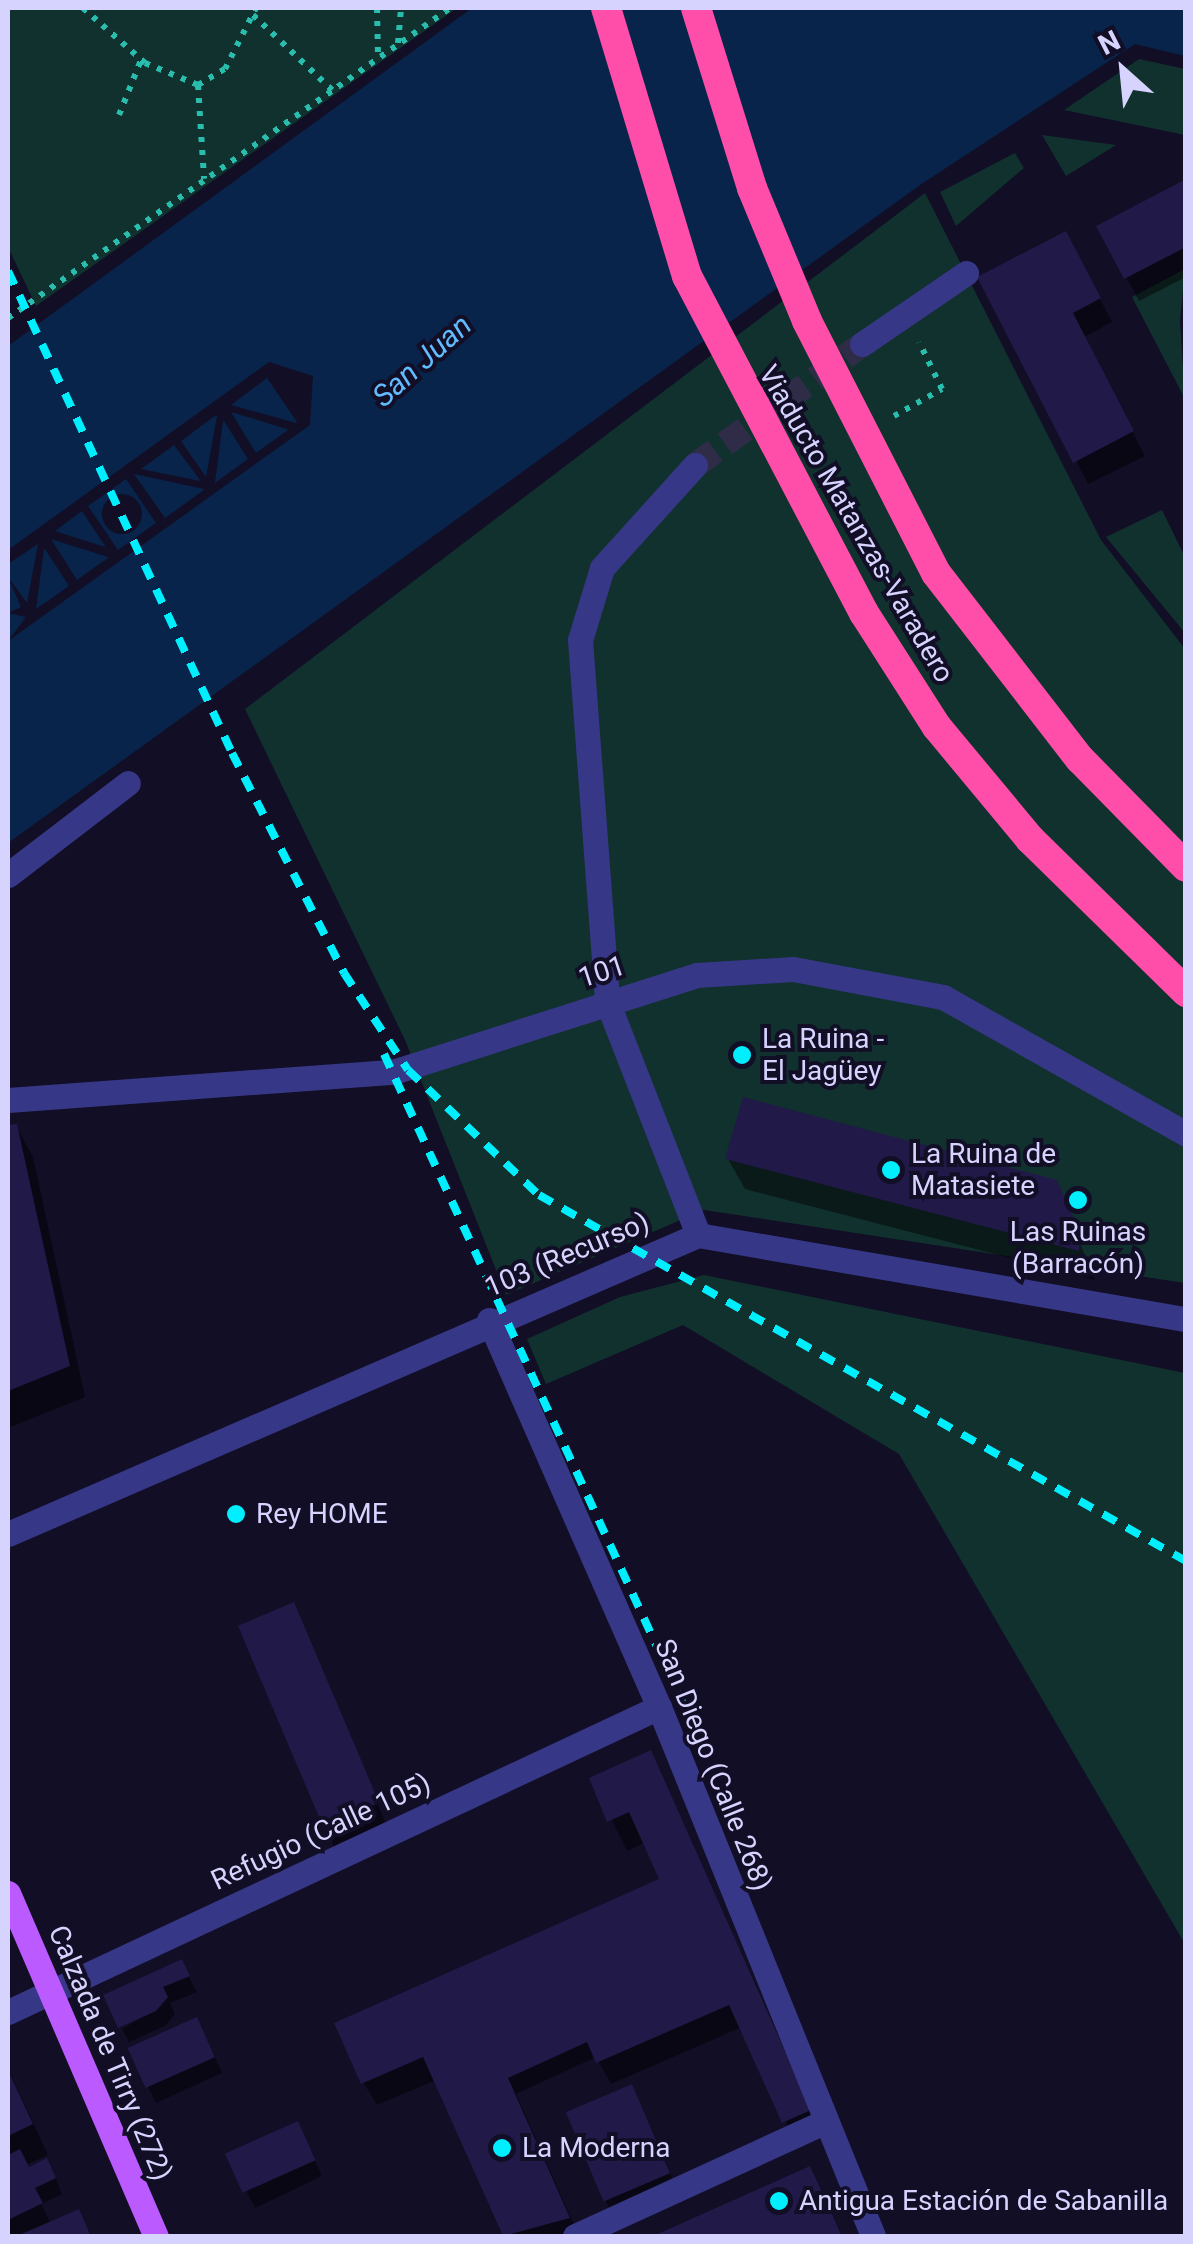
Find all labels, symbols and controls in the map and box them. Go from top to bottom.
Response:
north arrow [1073,20,1173,120]
text: N [1093,24,1125,62]
water label: San Juan [365,307,479,415]
street label: Viaducto Matanzas-Varadero [751,359,961,689]
street label: 101 [574,949,630,995]
place label: La Ruina - El Jagüey [762,1022,884,1088]
marker: La Ruina - El Jagüey [731,1044,753,1066]
place label: La Ruina de Matasiete [911,1137,1056,1203]
marker: La Ruina de Matasiete [880,1159,902,1181]
marker: Las Ruinas (Barracón) [1067,1189,1089,1211]
street label: 103 (Recurso) [480,1205,654,1305]
place label: Las Ruinas (Barracón) [1010,1215,1146,1281]
place label: Rey HOME [256,1497,388,1531]
marker: Rey HOME [225,1503,247,1525]
street label: San Diego (Calle 268) [647,1634,779,1896]
street label: Refugio (Calle 105) [206,1766,436,1898]
street label: Calzada de Tirry (272) [41,1920,179,2186]
place label: La Moderna [522,2131,670,2165]
marker: La Moderna [491,2137,513,2159]
place label: Antigua Estación de Sabanilla [799,2184,1168,2218]
marker: Antigua Estación de Sabanilla [768,2190,790,2212]

